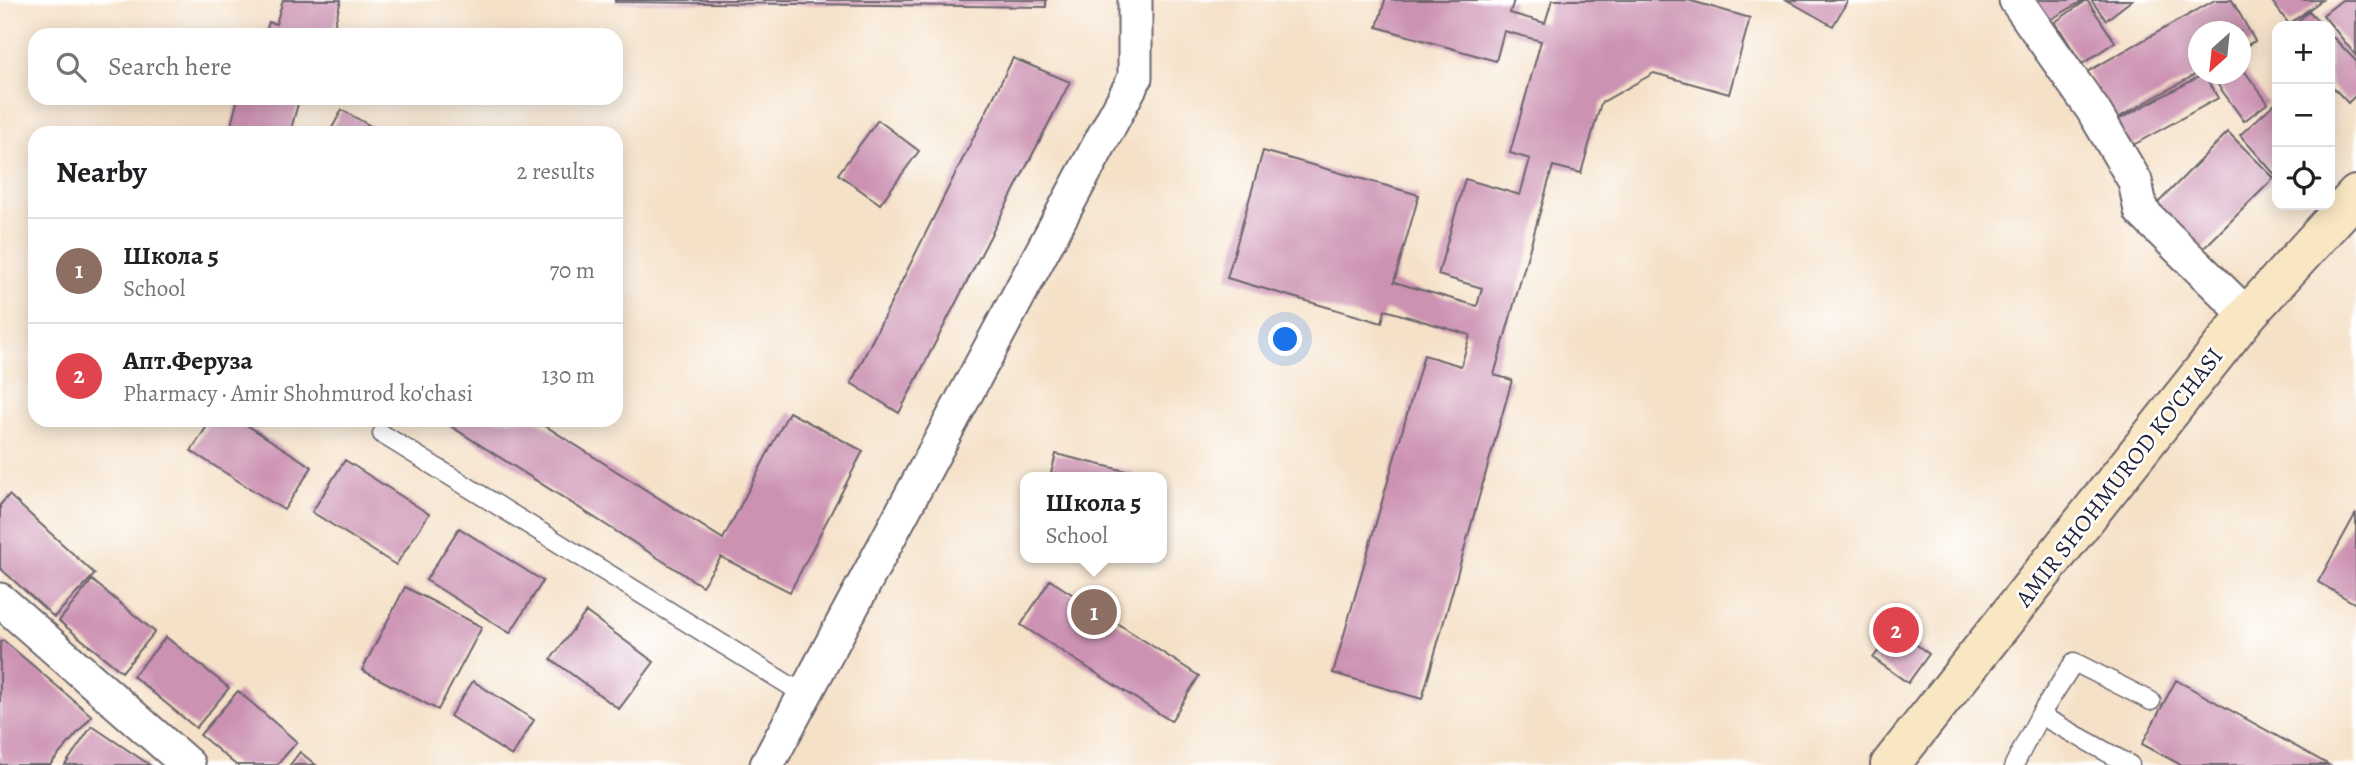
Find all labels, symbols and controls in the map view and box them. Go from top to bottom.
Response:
north arrow [2188,21,2251,84]
map controls [2272,21,2335,210]
button: + [2272,21,2335,84]
search box [28,28,623,105]
icon: search [52,48,90,86]
text: Search here [108,49,232,84]
button: − [2272,84,2335,147]
button: locate [2272,147,2335,210]
text: Nearby [56,152,147,192]
text: 2 results [517,156,595,187]
text: Школа 5 [123,238,219,273]
text: 1 [75,255,83,286]
text: 70 m [549,255,595,286]
text: School [123,273,185,304]
your location [1268,322,1302,356]
street label: AMIR SHOHMUROD KO'CHASI [2007,341,2230,614]
text: Апт.Феруза [123,343,253,378]
text: 2 [73,360,85,391]
text: 130 m [542,360,595,391]
text: Pharmacy · Amir Shohmurod ko'chasi [123,378,473,409]
popup [1020,472,1167,563]
text: Школа 5 [1046,485,1141,520]
text: School [1046,520,1108,551]
pin: 1 [1071,586,1117,638]
pin: 2 [1873,604,1919,656]

